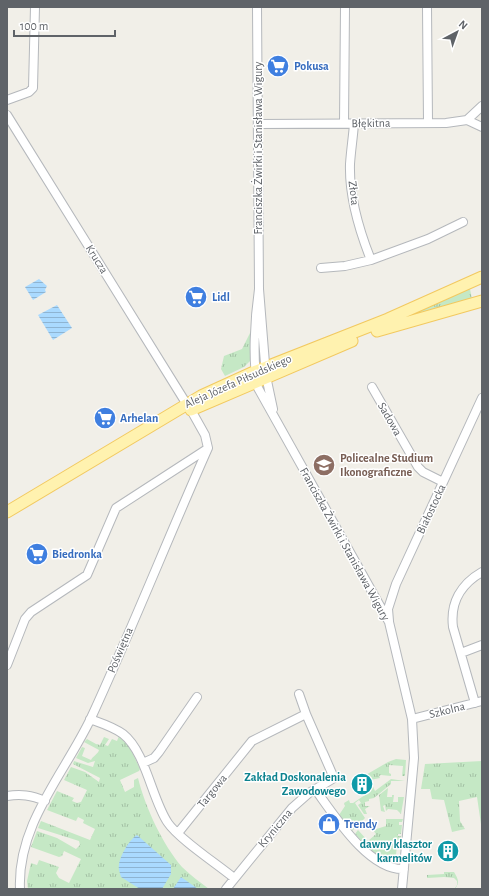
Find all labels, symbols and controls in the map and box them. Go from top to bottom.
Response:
scale bar [14,12,115,38]
north arrow [437,12,477,52]
text: N [457,18,470,31]
text: 100 m [20,20,48,32]
supermarket icon: Pokusa [265,53,291,79]
place label: Pokusa [294,60,329,72]
street label: Franciszka Żwirki i Stanisława Wigury [251,62,265,235]
street label: Błękitna [351,117,391,129]
street label: Złota [347,180,362,206]
street label: Krucza [84,242,111,276]
supermarket icon: Lidl [183,284,209,310]
place label: Lidl [212,291,230,303]
street label: Aleja Józefa Piłsudskiego [183,352,294,411]
street label: Sadowa [376,400,405,438]
supermarket icon: Arhelan [92,405,118,431]
place label: Arhelan [120,412,158,424]
school or university icon: Policealne Studium Ikonograficzne [311,452,337,478]
place label: Policealne Studium Ikonograficzne [340,452,433,478]
street label: Franciszka Żwirki i Stanisława Wigury [297,465,393,623]
street label: Białostocka [414,482,448,536]
supermarket icon: Biedronka [24,541,50,567]
place label: Biedronka [52,548,102,560]
street label: Poświętna [105,625,135,675]
street label: Szkolna [428,700,467,720]
place label: Zakład Doskonalenia Zawodowego [244,771,346,797]
building icon: Zakład Doskonalenia Zawodowego [349,771,375,797]
street label: Targowa [195,772,229,810]
street label: Kryniczna [256,806,295,850]
shop icon: Trendy [316,811,342,837]
place label: Trendy [344,818,378,831]
place label: dawny klasztor karmelitów [360,838,433,864]
building icon: dawny klasztor karmelitów [435,838,461,864]

